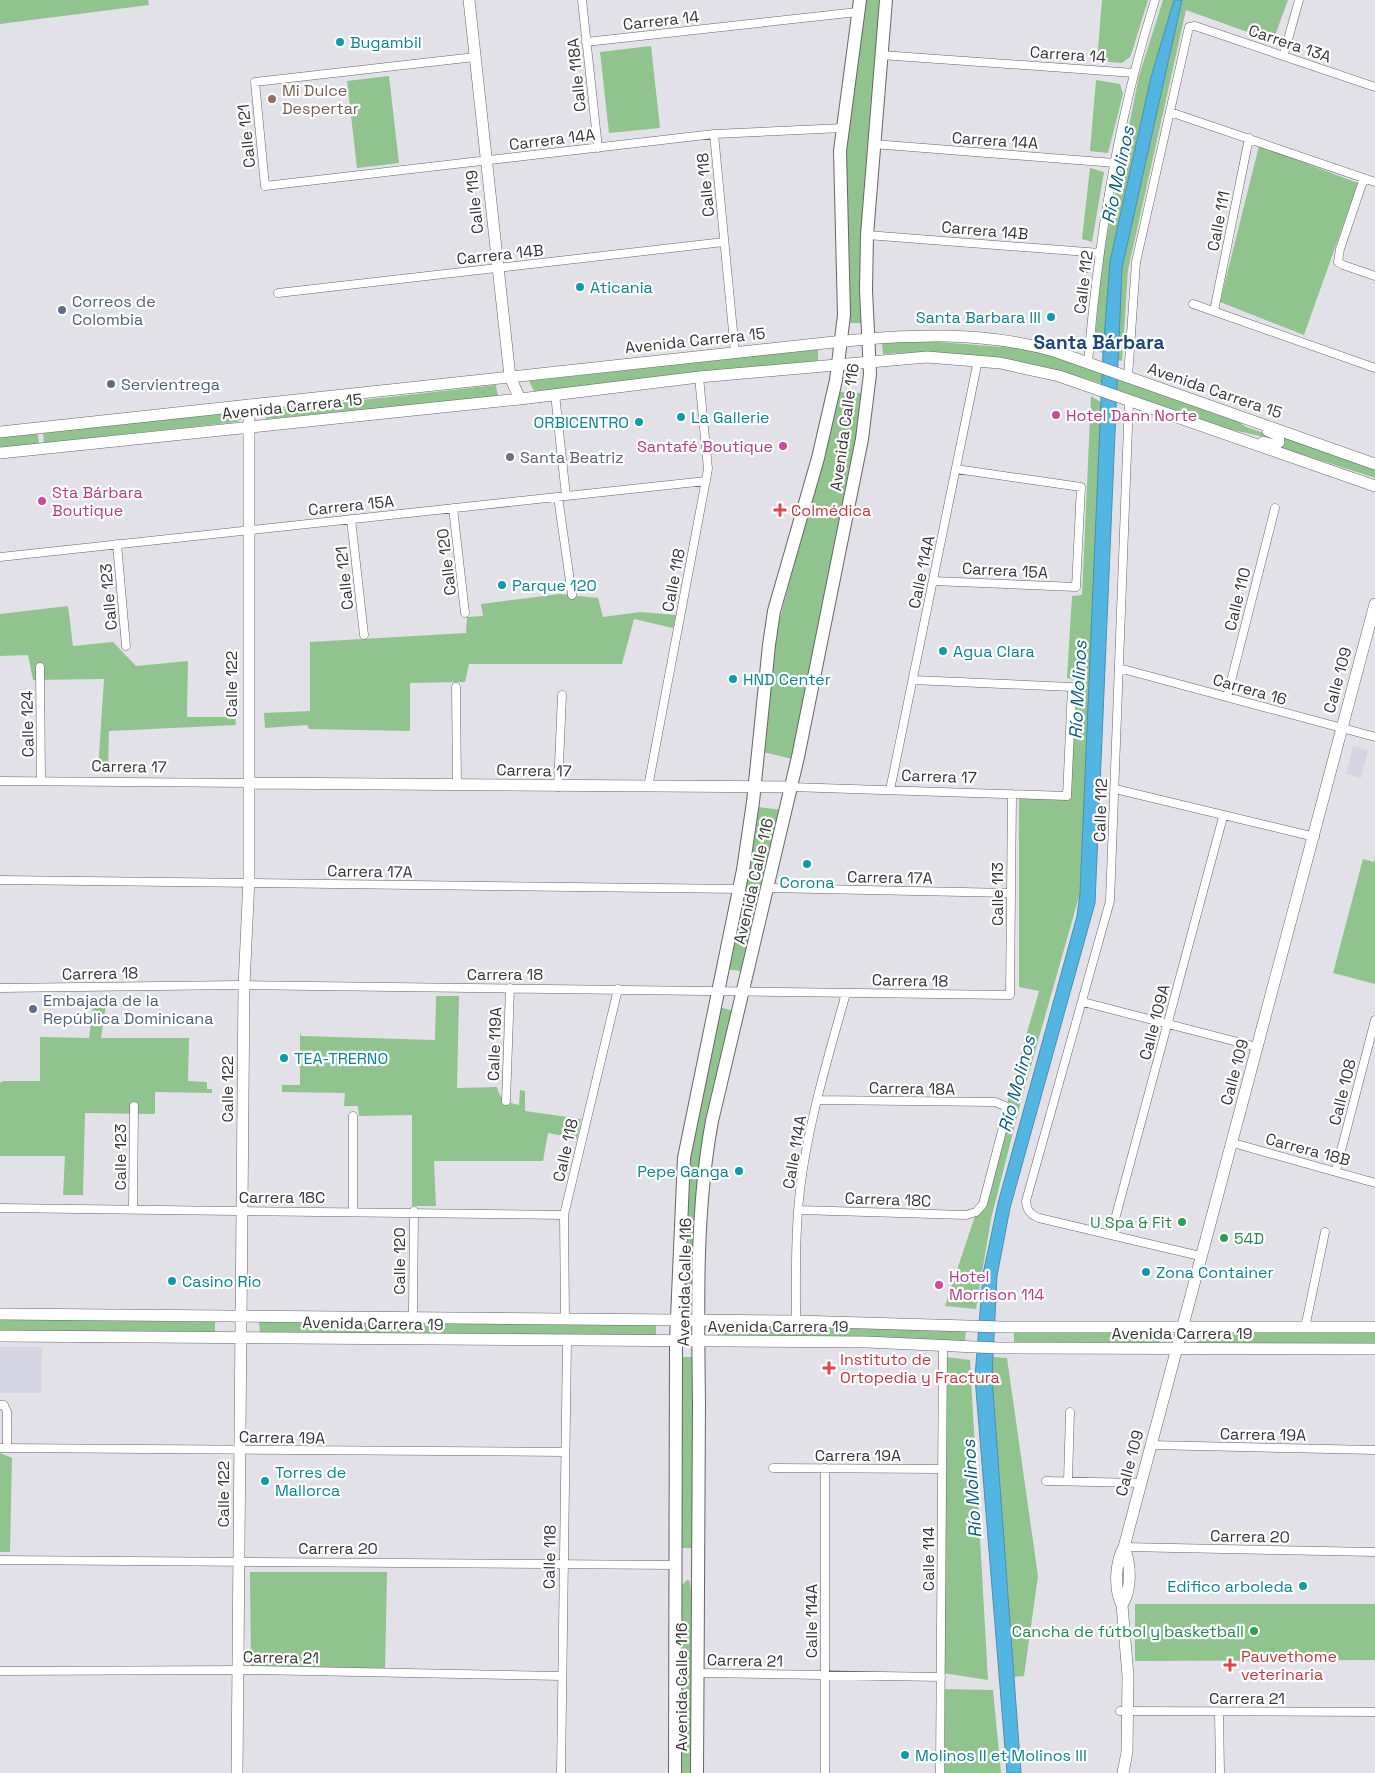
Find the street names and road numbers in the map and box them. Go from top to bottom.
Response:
street label: Carrera 14 [622,6,700,35]
street label: Carrera 13A [1246,20,1334,67]
street label: Calle 118A [562,37,591,113]
street label: Carrera 14 [1029,41,1107,68]
street label: Calle 121 [233,103,260,169]
street label: Carrera 14A [508,124,596,155]
street label: Carrera 14A [951,127,1039,154]
street label: Calle 118 [692,152,719,218]
street label: Calle 119 [461,169,488,235]
street label: Calle 111 [1202,189,1235,253]
street label: Carrera 14B [941,216,1029,245]
street label: Carrera 14B [456,240,544,269]
street label: Calle 112 [1069,249,1098,315]
street label: Avenida Carrera 15 [624,323,766,358]
street label: Avenida Carrera 15 [1145,358,1285,423]
street label: Avenida Calle 116 [825,362,864,492]
street label: Avenida Carrera 15 [221,389,363,424]
street label: Carrera 15A [307,491,395,520]
street label: Calle 120 [432,527,461,597]
street label: Calle 114A [903,534,939,611]
street label: Calle 121 [331,545,358,611]
street label: Calle 118 [657,547,690,614]
street label: Carrera 15A [961,558,1049,583]
street label: Calle 123 [95,563,122,631]
street label: Calle 110 [1219,565,1255,633]
street label: Calle 109 [1319,645,1356,716]
street label: Calle 122 [221,651,242,717]
street label: Carrera 16 [1210,669,1289,710]
street label: Calle 124 [16,690,39,758]
street label: Carrera 17 [91,755,167,778]
street label: Carrera 17 [496,759,572,782]
street label: Carrera 17 [901,765,977,788]
street label: Calle 112 [1089,778,1112,842]
street label: Avenida Calle 116 [729,816,778,946]
street label: Carrera 17A [327,860,413,883]
street label: Calle 113 [987,862,1008,926]
street label: Carrera 17A [847,866,933,889]
street label: Carrera 18 [62,962,138,985]
street label: Carrera 18 [467,964,543,985]
street label: Carrera 18 [872,969,948,992]
street label: Calle 109A [1134,982,1175,1062]
street label: Calle 119A [483,1007,506,1081]
street label: Calle 109 [1216,1037,1253,1108]
street label: Calle 122 [217,1056,238,1122]
street label: Calle 108 [1324,1057,1361,1128]
street label: Carrera 18A [869,1077,955,1100]
street label: Calle 114A [778,1114,811,1191]
street label: Calle 118 [548,1116,583,1184]
street label: Calle 123 [110,1124,131,1190]
street label: Carrera 18B [1263,1128,1353,1171]
street label: Carrera 18C [239,1187,325,1208]
street label: Carrera 18C [844,1187,932,1212]
street label: Avenida Calle 116 [673,1217,696,1347]
street label: Calle 120 [389,1227,410,1295]
street label: Avenida Carrera 19 [302,1312,444,1335]
street label: Avenida Carrera 19 [707,1316,849,1337]
street label: Avenida Carrera 19 [1111,1323,1253,1344]
street label: Carrera 19A [1220,1423,1306,1446]
street label: Carrera 19A [239,1426,325,1449]
street label: Calle 109 [1111,1428,1148,1499]
street label: Carrera 19A [815,1445,901,1466]
street label: Calle 122 [213,1461,234,1527]
street label: Calle 118 [538,1525,561,1589]
street label: Carrera 20 [1210,1525,1290,1548]
street label: Calle 114 [918,1527,939,1591]
street label: Carrera 20 [298,1538,378,1559]
street label: Calle 114A [801,1584,822,1658]
street label: Avenida Calle 116 [671,1623,692,1751]
street label: Carrera 21 [243,1646,319,1669]
street label: Carrera 21 [707,1649,783,1672]
street label: Carrera 21 [1209,1688,1285,1709]

